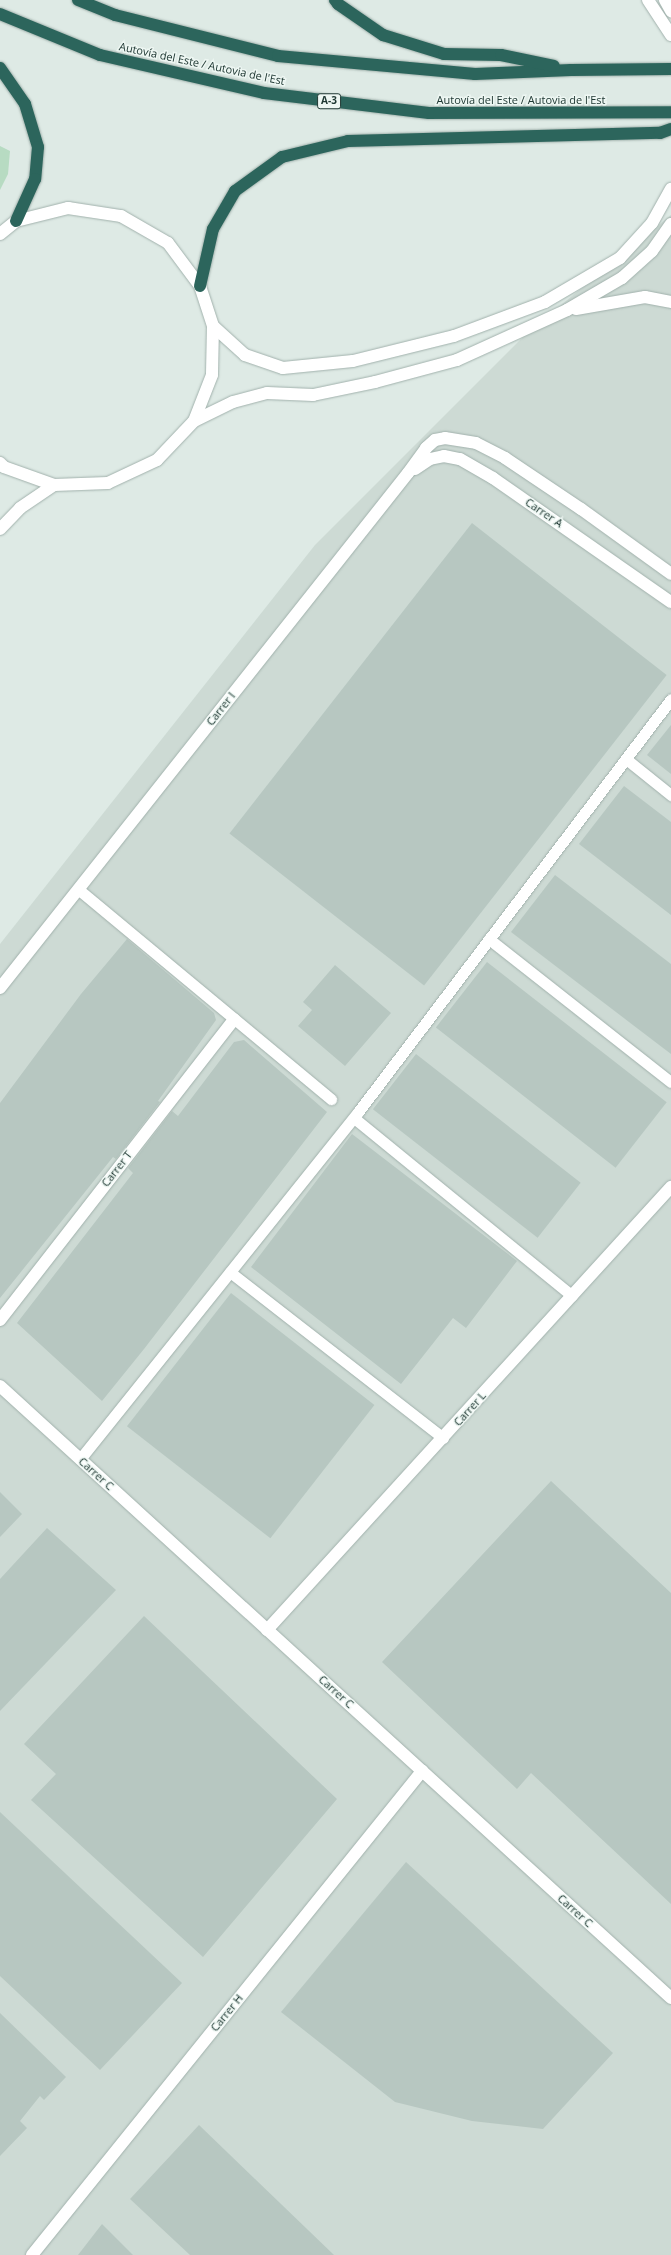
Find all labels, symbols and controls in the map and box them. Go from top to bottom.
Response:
street label: Autovía del Este / Autovia de l'Est [118,40,286,88]
road number: A-3 [317,93,341,109]
street label: Autovía del Este / Autovia de l'Est [437,93,605,107]
street label: Carrer A [523,496,565,530]
street label: Carrer I [204,690,238,728]
street label: Carrer T [99,1149,135,1189]
street label: Carrer L [451,1389,489,1429]
street label: Carrer C [76,1455,116,1493]
street label: Carrer C [316,1673,356,1711]
street label: Carrer C [555,1892,595,1930]
street label: Carrer H [208,1992,246,2034]

